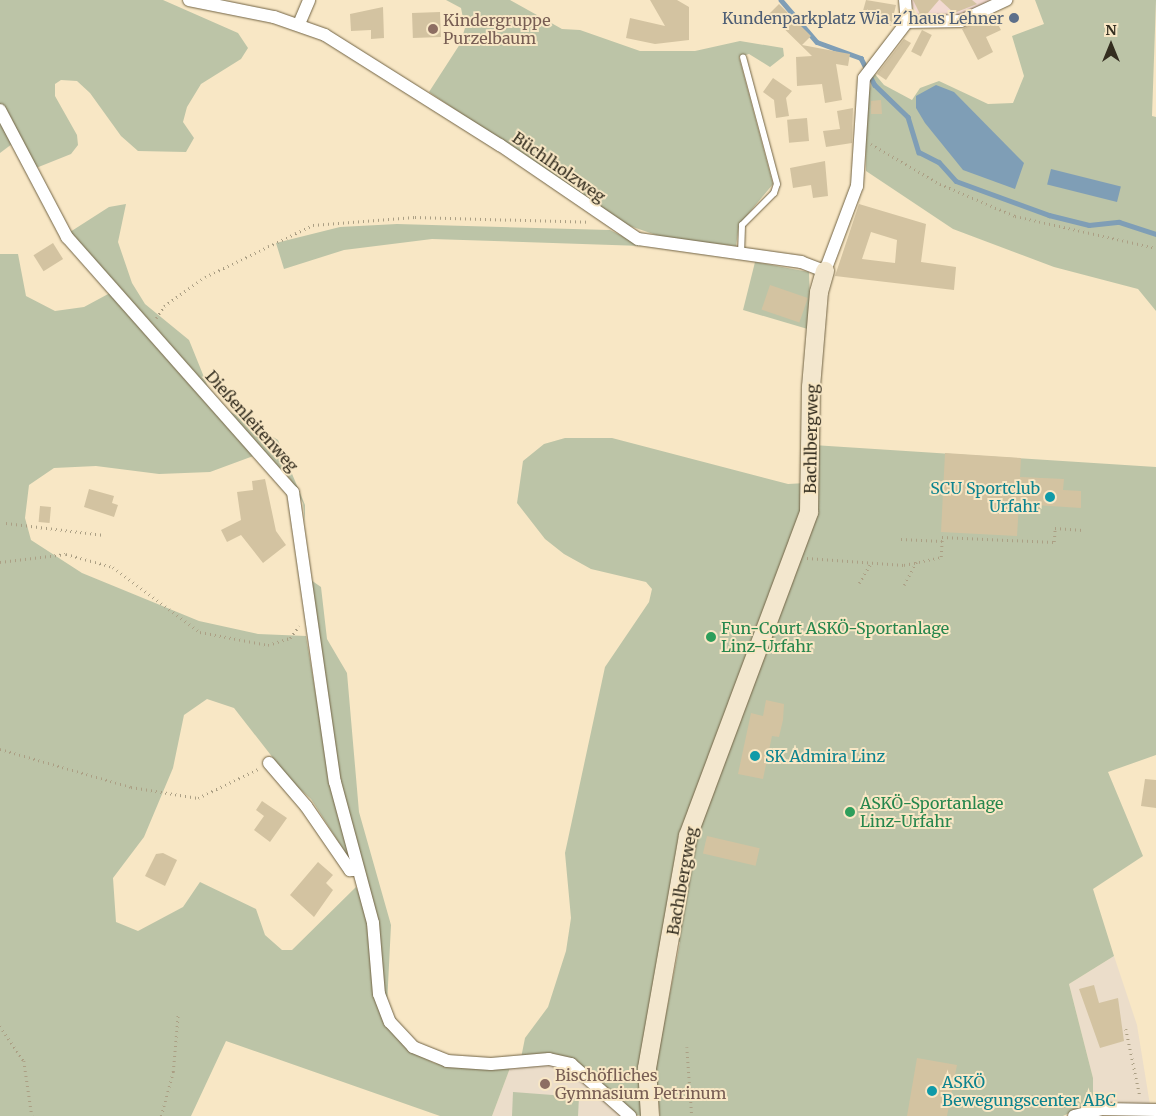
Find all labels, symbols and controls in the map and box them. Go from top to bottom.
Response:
place label: Kundenparkplatz Wia z´haus Lehner [722,8,1004,28]
place label: Kindergruppe Purzelbaum [443,10,551,48]
marker: Kundenparkplatz Wia z´haus Lehner [1008,12,1020,24]
north arrow [1086,20,1136,70]
text: N [1105,21,1117,39]
marker: Kindergruppe Purzelbaum [427,23,439,35]
street label: Büchlholzweg [509,128,609,206]
street label: Dießenleitenweg [202,367,302,475]
street label: Bachlbergweg [800,384,822,494]
place label: SCU Sportclub Urfahr [930,478,1040,516]
marker: SCU Sportclub Urfahr [1044,491,1056,503]
place label: Fun-Court ASKÖ-Sportanlage Linz-Urfahr [721,618,949,656]
marker: Fun-Court ASKÖ-Sportanlage Linz-Urfahr [705,631,717,643]
place label: SK Admira Linz [765,746,885,766]
marker: SK Admira Linz [749,750,761,762]
place label: ASKÖ-Sportanlage Linz-Urfahr [860,793,1003,831]
marker: ASKÖ-Sportanlage Linz-Urfahr [844,806,856,818]
street label: Bachlbergweg [663,825,701,937]
place label: Bischöfliches Gymnasium Petrinum [555,1065,726,1103]
place label: ASKÖ Bewegungscenter ABC [942,1072,1116,1110]
marker: Bischöfliches Gymnasium Petrinum [539,1078,551,1090]
marker: ASKÖ Bewegungscenter ABC [926,1085,938,1097]

